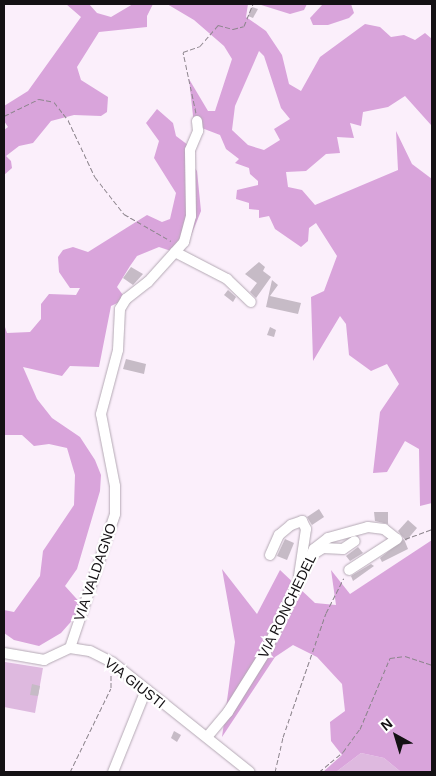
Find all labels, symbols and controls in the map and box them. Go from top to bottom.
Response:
street label: VIA VALDAGNO [70,520,120,624]
street label: VIA RONCHEDEL [254,551,320,661]
street label: VIA GIUSTI [101,654,169,712]
north arrow [371,711,421,761]
text: N [378,715,396,734]

